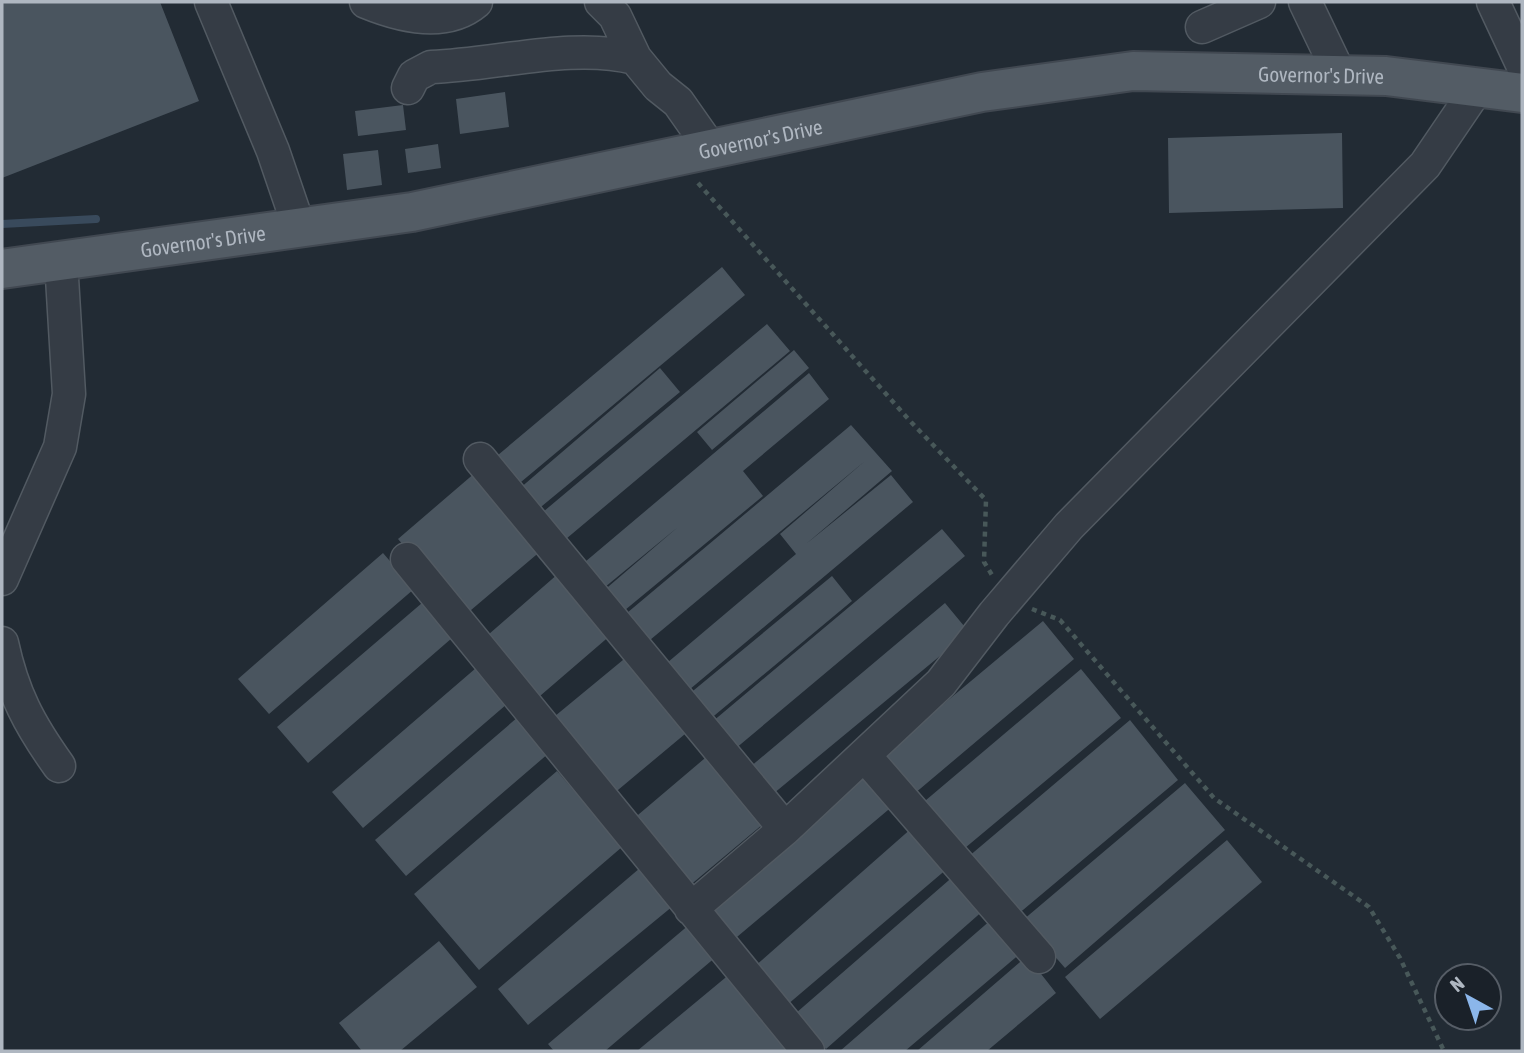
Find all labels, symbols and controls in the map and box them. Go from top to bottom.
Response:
street label: Governor's Drive [1258,61,1384,88]
street label: Governor's Drive [696,114,824,163]
street label: Governor's Drive [139,220,267,262]
north arrow [1433,962,1503,1032]
text: N [1446,972,1468,996]

